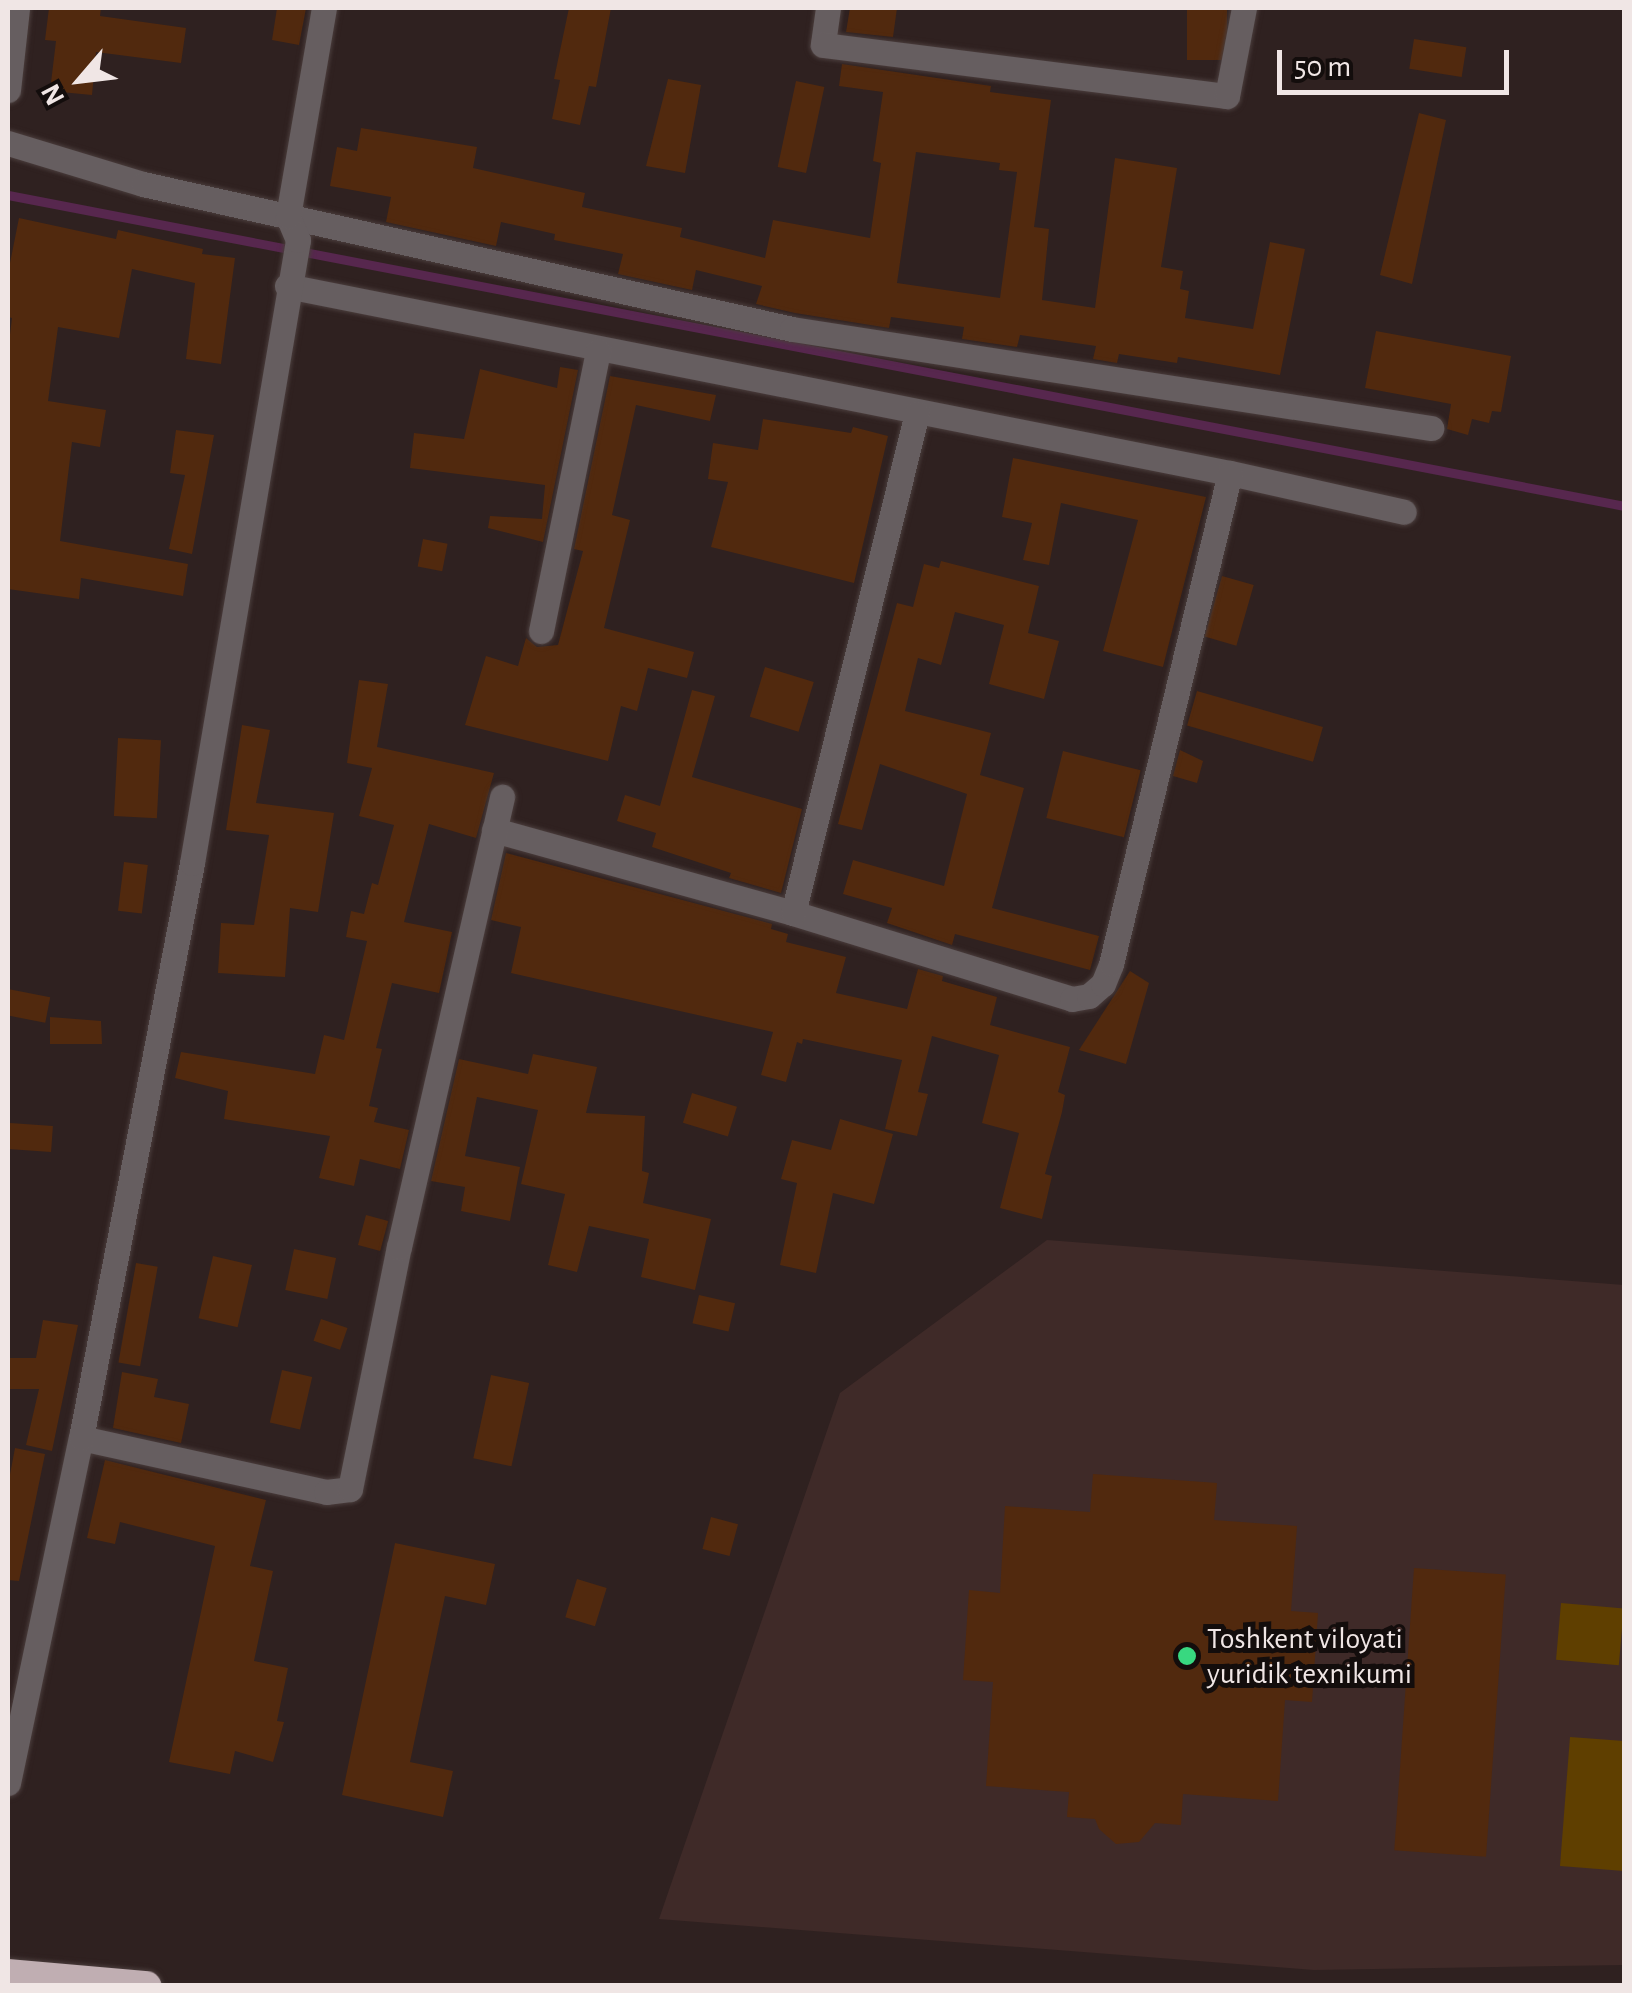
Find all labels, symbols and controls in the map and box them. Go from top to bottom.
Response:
north arrow [30,30,130,130]
scale bar [1282,30,1514,92]
text: 50 m [1294,52,1351,82]
text: N [37,79,70,109]
place label: Toshkent viloyati yuridik texnikumi [1207,1621,1412,1692]
marker: Toshkent viloyati yuridik texnikumi [1176,1645,1198,1667]

